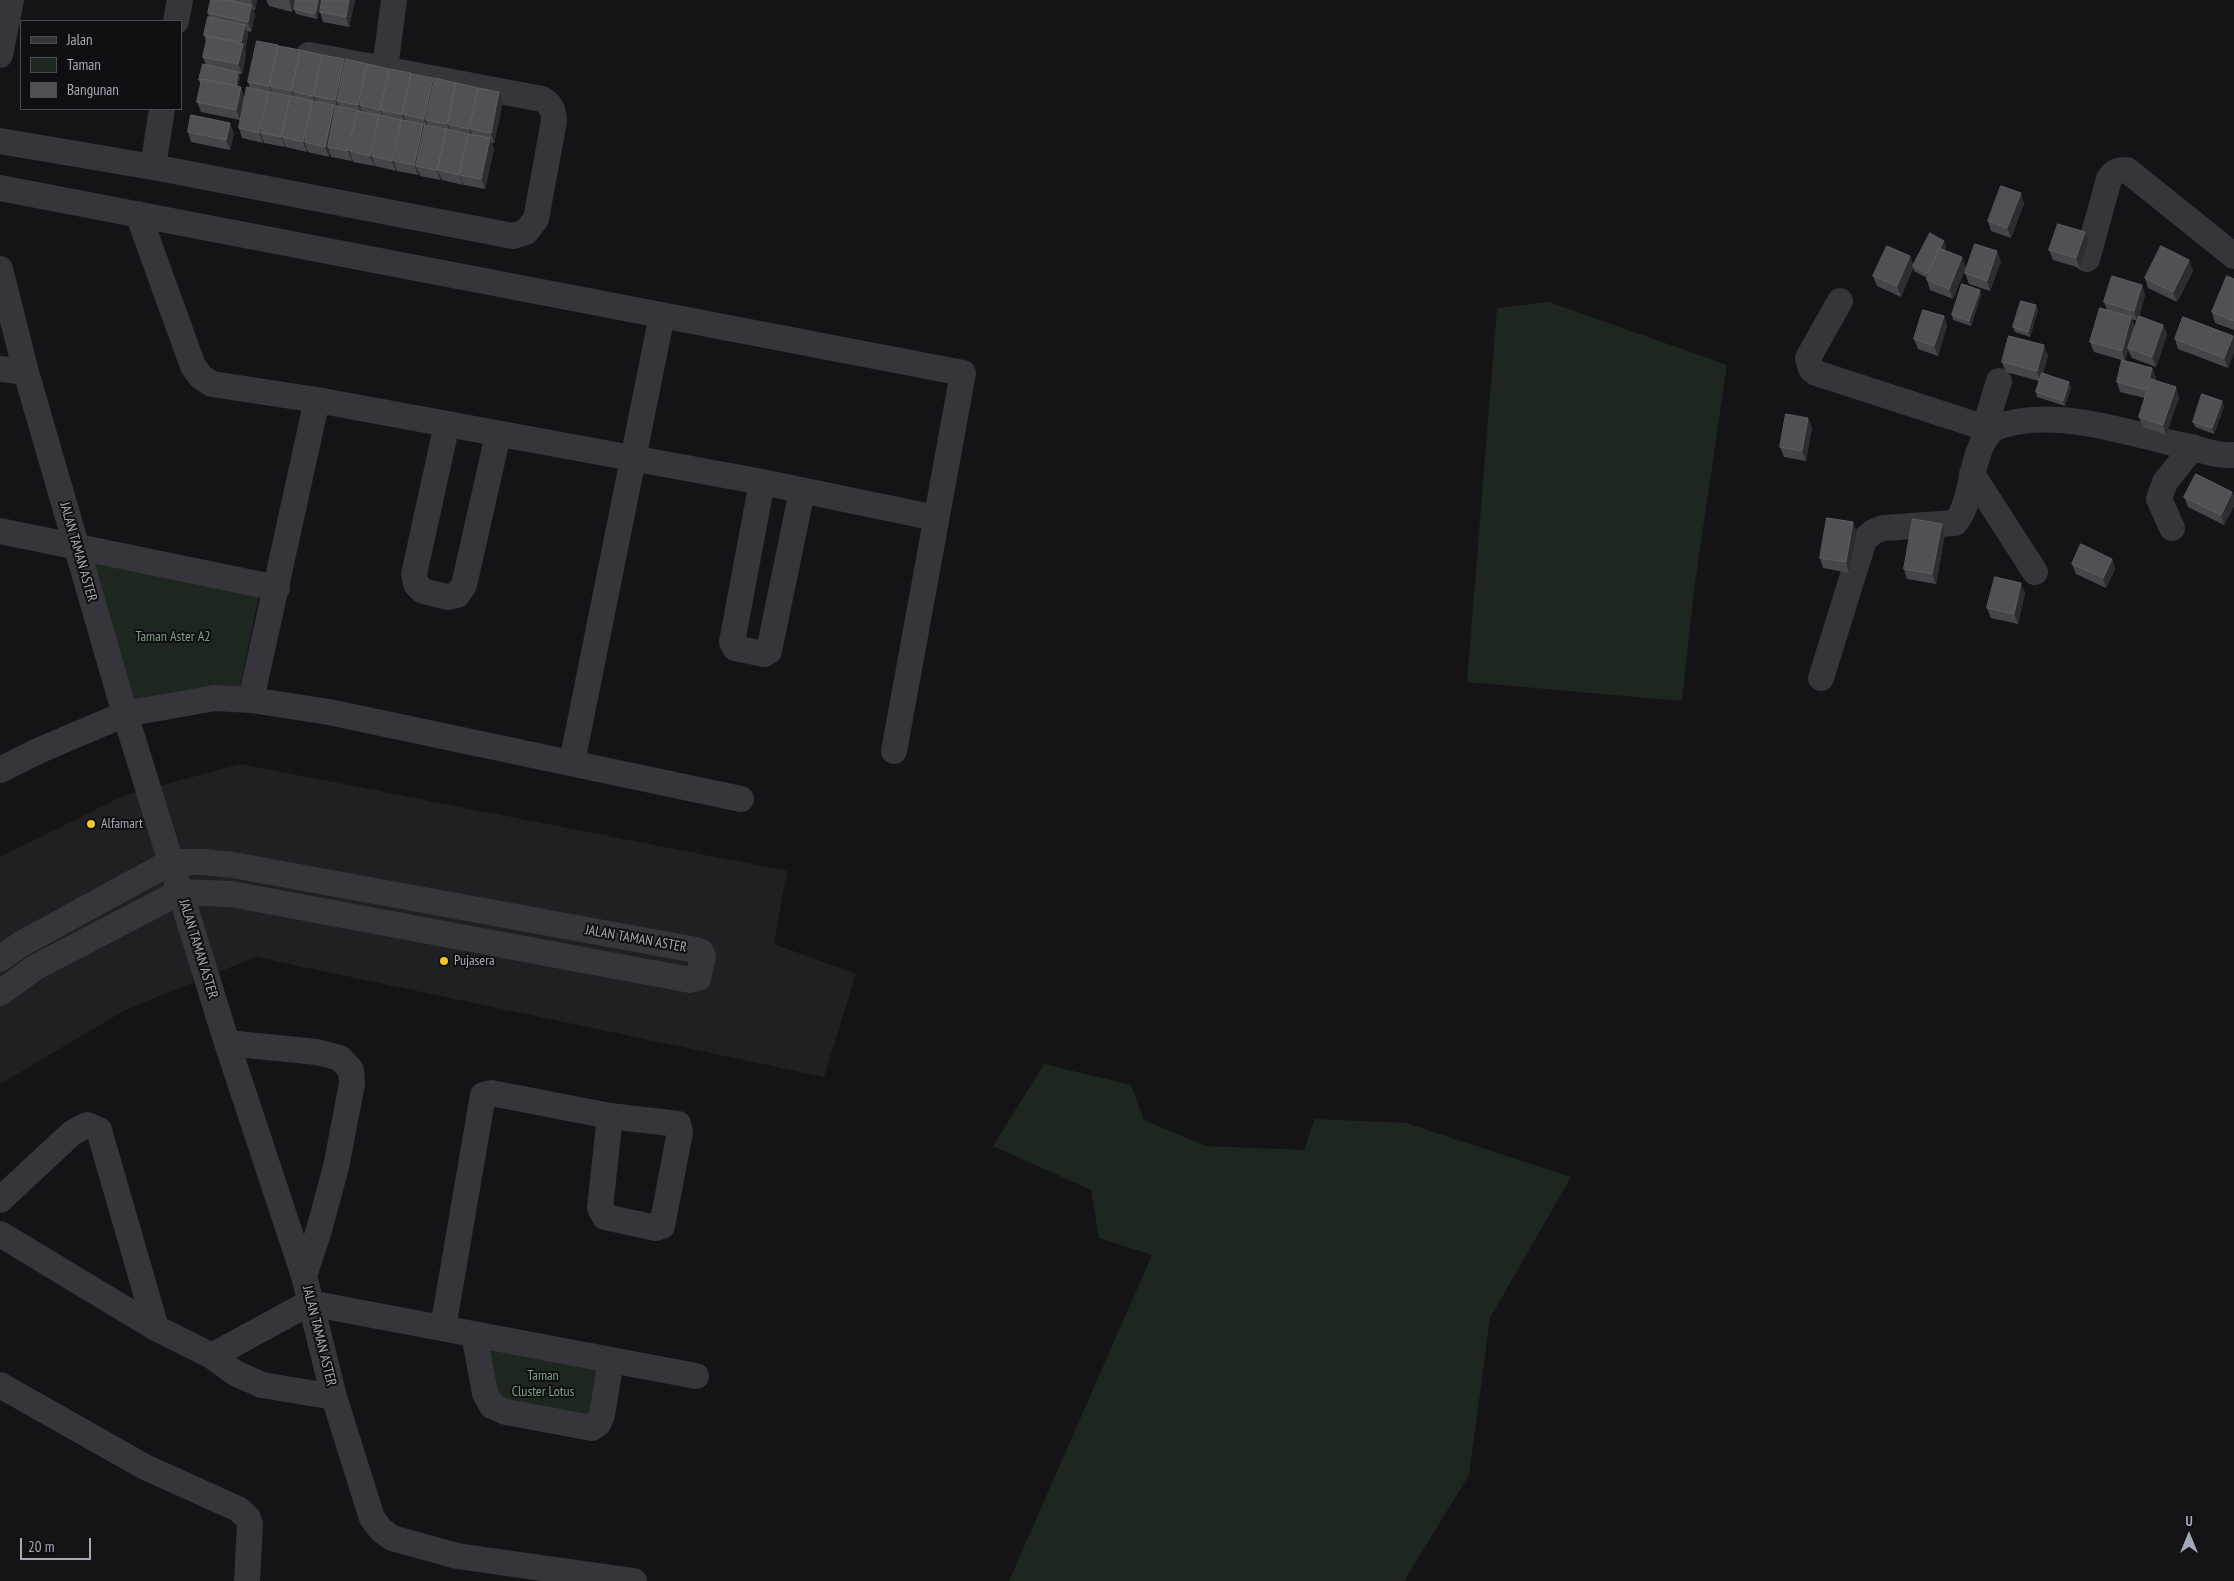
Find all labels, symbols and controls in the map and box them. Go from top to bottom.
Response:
legend [20,20,182,110]
text: Jalan [67,30,93,49]
text: Taman [67,55,101,74]
text: Bangunan [67,80,119,99]
street label: JALAN TAMAN ASTER [56,500,100,604]
park label: Taman Aster A2 [135,629,211,645]
place label: Alfamart [101,816,143,832]
marker: Alfamart [85,818,97,830]
street label: JALAN TAMAN ASTER [175,897,221,1001]
street label: JALAN TAMAN ASTER [584,922,688,956]
place label: Pujasera [454,953,495,969]
marker: Pujasera [438,955,450,967]
street label: JALAN TAMAN ASTER [298,1284,340,1388]
park label: Taman Cluster Lotus [512,1368,574,1400]
north arrow [2164,1511,2214,1561]
text: U [2185,1512,2193,1530]
scale bar [22,1528,94,1560]
text: 20 m [28,1537,54,1556]

